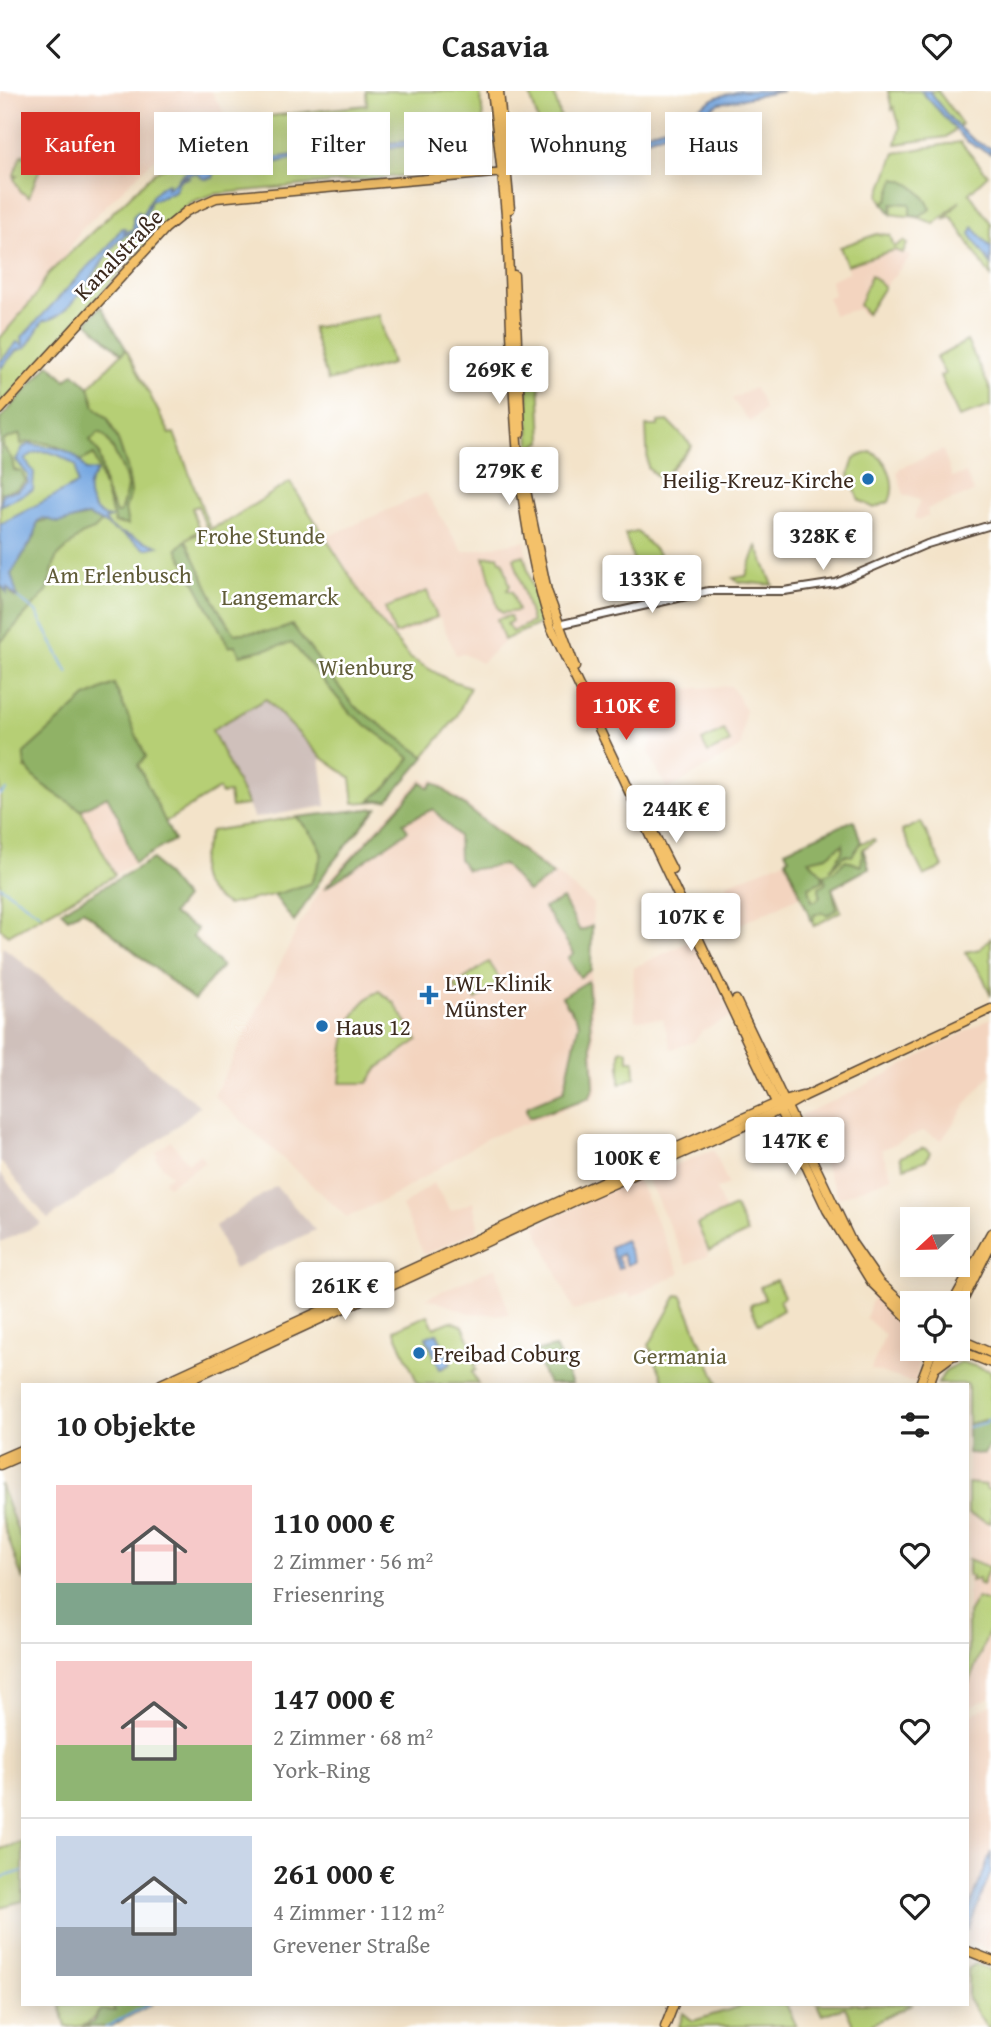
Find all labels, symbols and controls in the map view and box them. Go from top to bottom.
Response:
text: Casavia [442,22,549,69]
icon: back [35,27,73,65]
icon: heart [918,27,956,65]
chip: Kaufen [21,112,140,175]
chip: Mieten [154,112,273,175]
chip: Filter [287,112,390,175]
chip: Neu [404,112,492,175]
chip: Wohnung [506,112,651,175]
chip: Haus [665,112,762,175]
street label: Kanalstraße [66,201,170,307]
pin: 269K € [442,347,556,406]
text: 269K € [465,352,533,385]
pin: 279K € [452,447,566,507]
text: 279K € [475,453,543,486]
place label: Heilig-Kreuz-Kirche [663,463,854,496]
marker: Heilig-Kreuz-Kirche [860,471,876,487]
pin: 328K € [766,512,880,572]
text: 328K € [789,518,857,551]
park label: Frohe Stunde [197,519,325,552]
pin: 133K € [595,555,709,615]
park label: Am Erlenbusch [46,558,192,591]
text: 133K € [618,561,686,594]
park label: Langemarck [221,580,339,613]
park label: Wienburg [319,650,414,683]
pin: 110K € [569,683,683,742]
text: 110K € [592,688,660,721]
pin: 244K € [619,785,733,845]
text: 244K € [642,791,710,824]
pin: 107K € [634,893,748,953]
text: 107K € [657,899,725,932]
place label: LWL-Klinik Münster [445,966,552,1025]
marker: LWL-Klinik Münster [419,985,439,1005]
place label: Haus 12 [336,1010,411,1043]
marker: Haus 12 [314,1018,330,1034]
pin: 147K € [738,1117,852,1177]
text: 147K € [761,1123,829,1156]
pin: 100K € [570,1135,684,1194]
text: 100K € [593,1140,661,1173]
north arrow [900,1207,970,1277]
map controls [900,1207,970,1361]
pin: 261K € [288,1263,402,1322]
text: 261K € [311,1268,379,1301]
button: locate [900,1291,970,1361]
place label: Freibad Coburg [433,1337,581,1370]
park label: Germania [633,1339,727,1372]
marker: Freibad Coburg [411,1345,427,1361]
text: 10 Objekte [56,1403,196,1447]
icon: filters [896,1406,934,1444]
text: 110 000 € [273,1500,395,1544]
icon: home [112,1513,196,1597]
icon: heart [896,1536,934,1574]
text: 2 Zimmer · 56 m² [273,1544,433,1577]
text: Friesenring [273,1577,384,1610]
text: 147 000 € [273,1676,395,1720]
icon: home [112,1689,196,1773]
icon: heart [896,1712,934,1750]
text: 2 Zimmer · 68 m² [273,1720,433,1753]
text: York-Ring [273,1753,370,1786]
text: 261 000 € [273,1851,395,1895]
icon: home [112,1864,196,1948]
icon: heart [896,1887,934,1925]
text: 4 Zimmer · 112 m² [273,1895,444,1928]
text: Grevener Straße [273,1928,430,1961]

